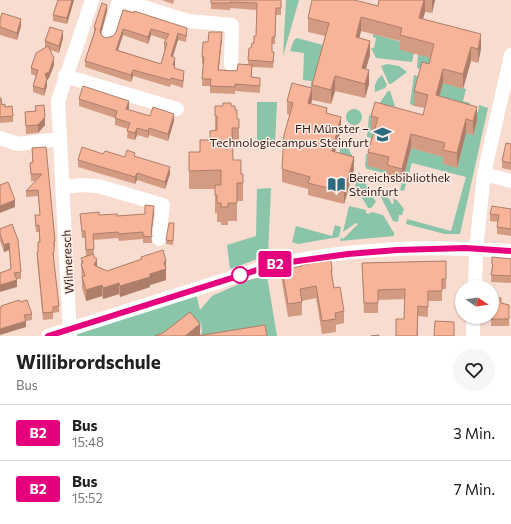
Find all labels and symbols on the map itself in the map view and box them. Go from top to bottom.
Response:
place label: FH Münster – Technologiecampus Steinfurt [209,121,369,149]
school or university icon: FH Münster – Technologiecampus Steinfurt [372,125,392,145]
place label: Bereichsbibliothek Steinfurt [349,170,451,198]
library icon: Bereichsbibliothek Steinfurt [326,174,346,194]
street label: Wilmeresch [58,229,76,295]
line badge: B2 [257,251,293,277]
unlabelled marker [231,266,249,284]
north arrow [455,280,499,324]

